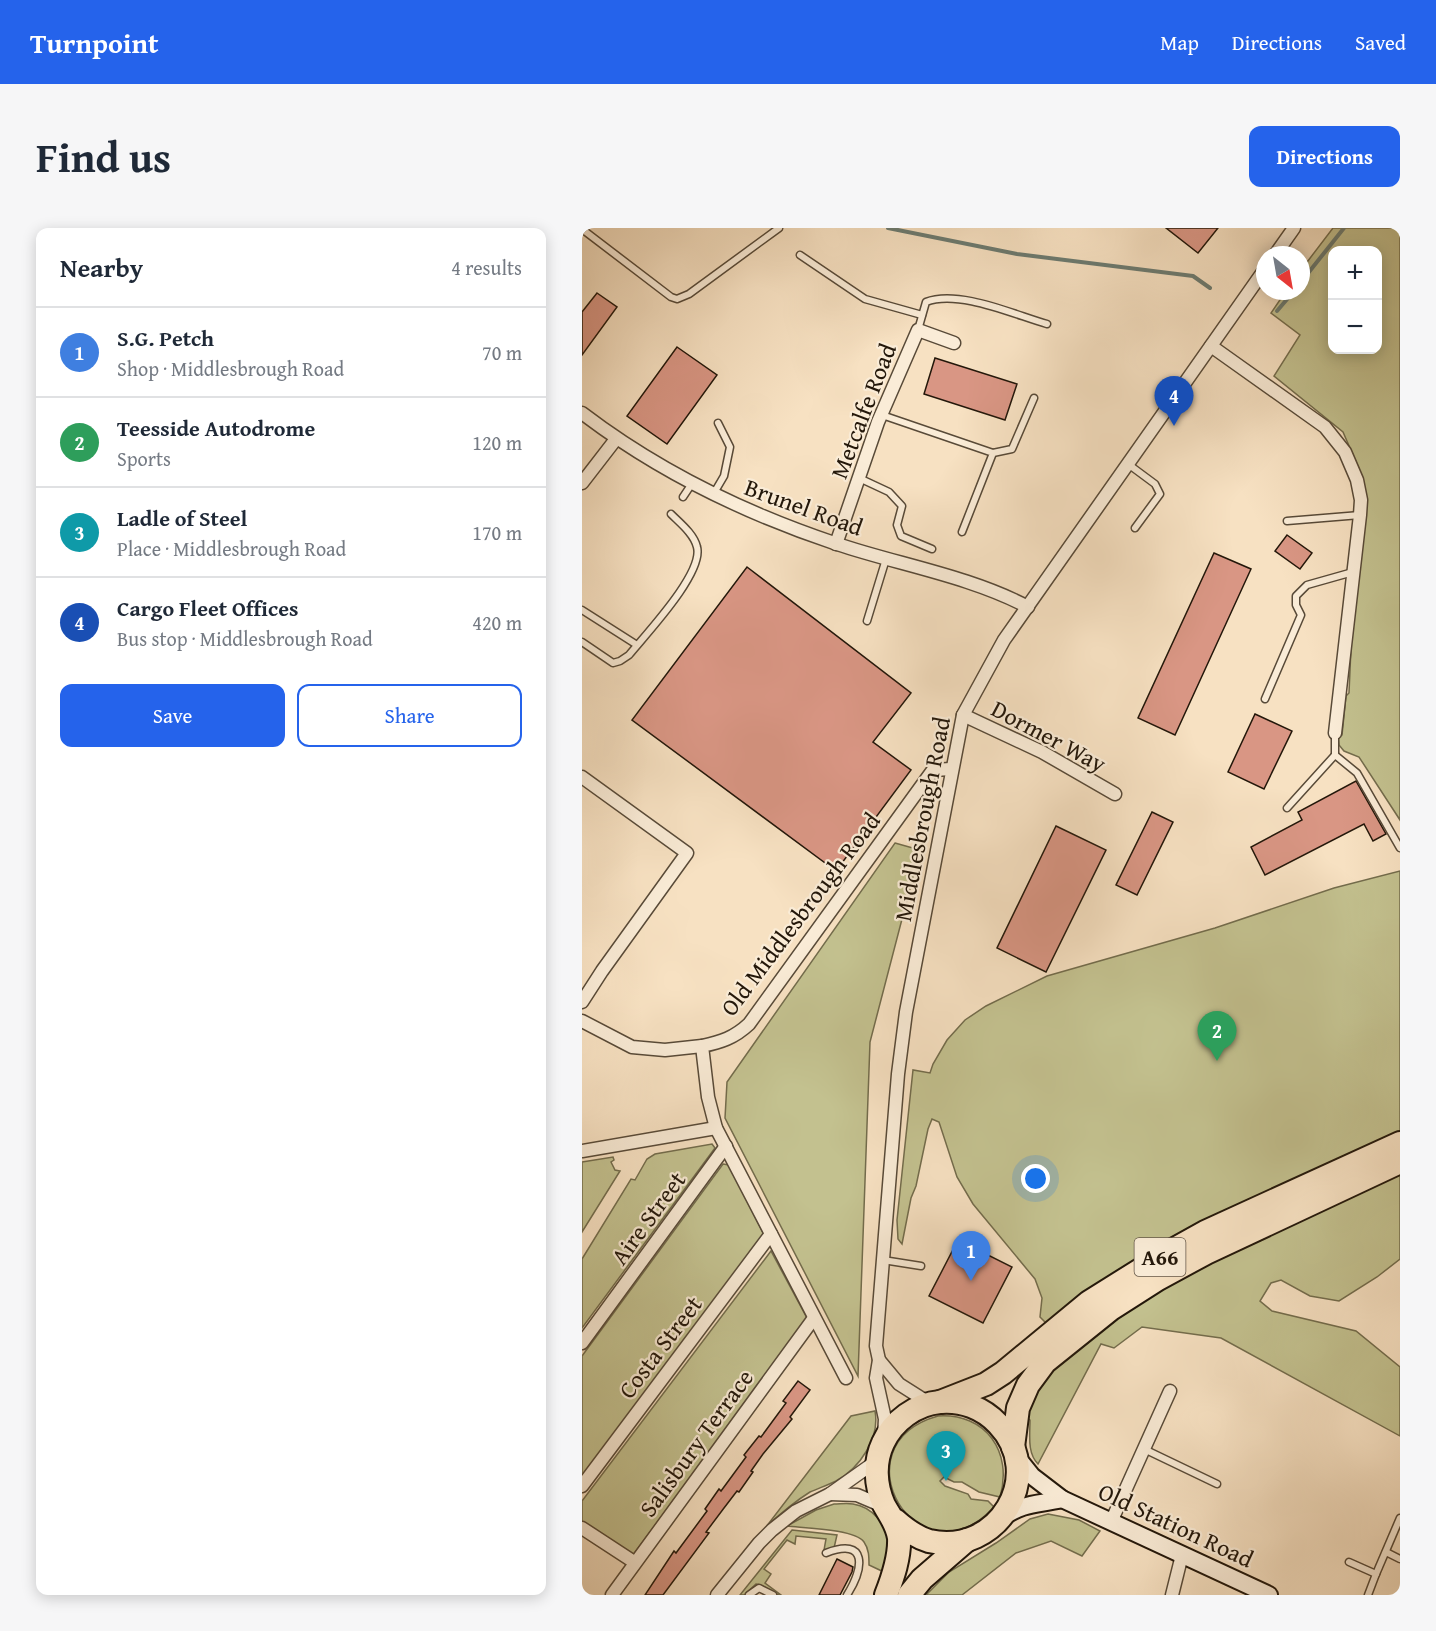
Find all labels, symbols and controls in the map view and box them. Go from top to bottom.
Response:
text: Turnpoint [30,22,159,63]
text: Map [1160,27,1199,58]
text: Directions [1232,27,1322,58]
text: Saved [1355,27,1406,58]
text: Find us [36,126,171,187]
button: Directions [1249,126,1400,187]
north arrow [1256,246,1310,300]
map controls [1328,246,1382,354]
button: + [1328,246,1382,300]
text: Nearby [60,248,143,287]
text: 4 results [451,253,522,282]
button: − [1328,300,1382,354]
text: S.G. Petch [117,322,214,354]
text: 1 [74,338,85,367]
text: 70 m [482,338,522,367]
street label: Metcalfe Road [821,338,905,484]
text: Shop · Middlesbrough Road [117,354,344,383]
pin: 4 [1154,376,1194,426]
text: Teesside Autodrome [117,412,315,444]
text: 2 [74,428,85,457]
text: 120 m [472,428,522,457]
text: Sports [117,444,171,473]
street label: Brunel Road [740,469,868,545]
text: Ladle of Steel [117,502,247,534]
text: 3 [74,518,85,547]
text: 170 m [472,518,522,547]
text: Place · Middlesbrough Road [117,534,346,563]
text: Cargo Fleet Offices [117,592,298,624]
text: 4 [74,608,85,637]
text: 420 m [472,608,522,637]
text: Bus stop · Middlesbrough Road [117,624,373,653]
button: Save [60,684,285,747]
button: Share [297,684,522,747]
street label: Dormer Way [985,691,1113,781]
street label: Middlesbrough Road [885,714,959,924]
street label: Old Middlesbrough Road [712,805,888,1023]
pin: 2 [1198,1012,1236,1061]
street label: Aire Street [602,1164,694,1272]
your location [1021,1164,1050,1193]
pin: 1 [952,1232,990,1281]
road number: A66 [1134,1238,1186,1276]
street label: Costa Street [610,1288,711,1406]
street label: Salisbury Terrace [630,1362,762,1524]
pin: 3 [926,1432,966,1481]
street label: Old Station Road [1093,1474,1259,1576]

